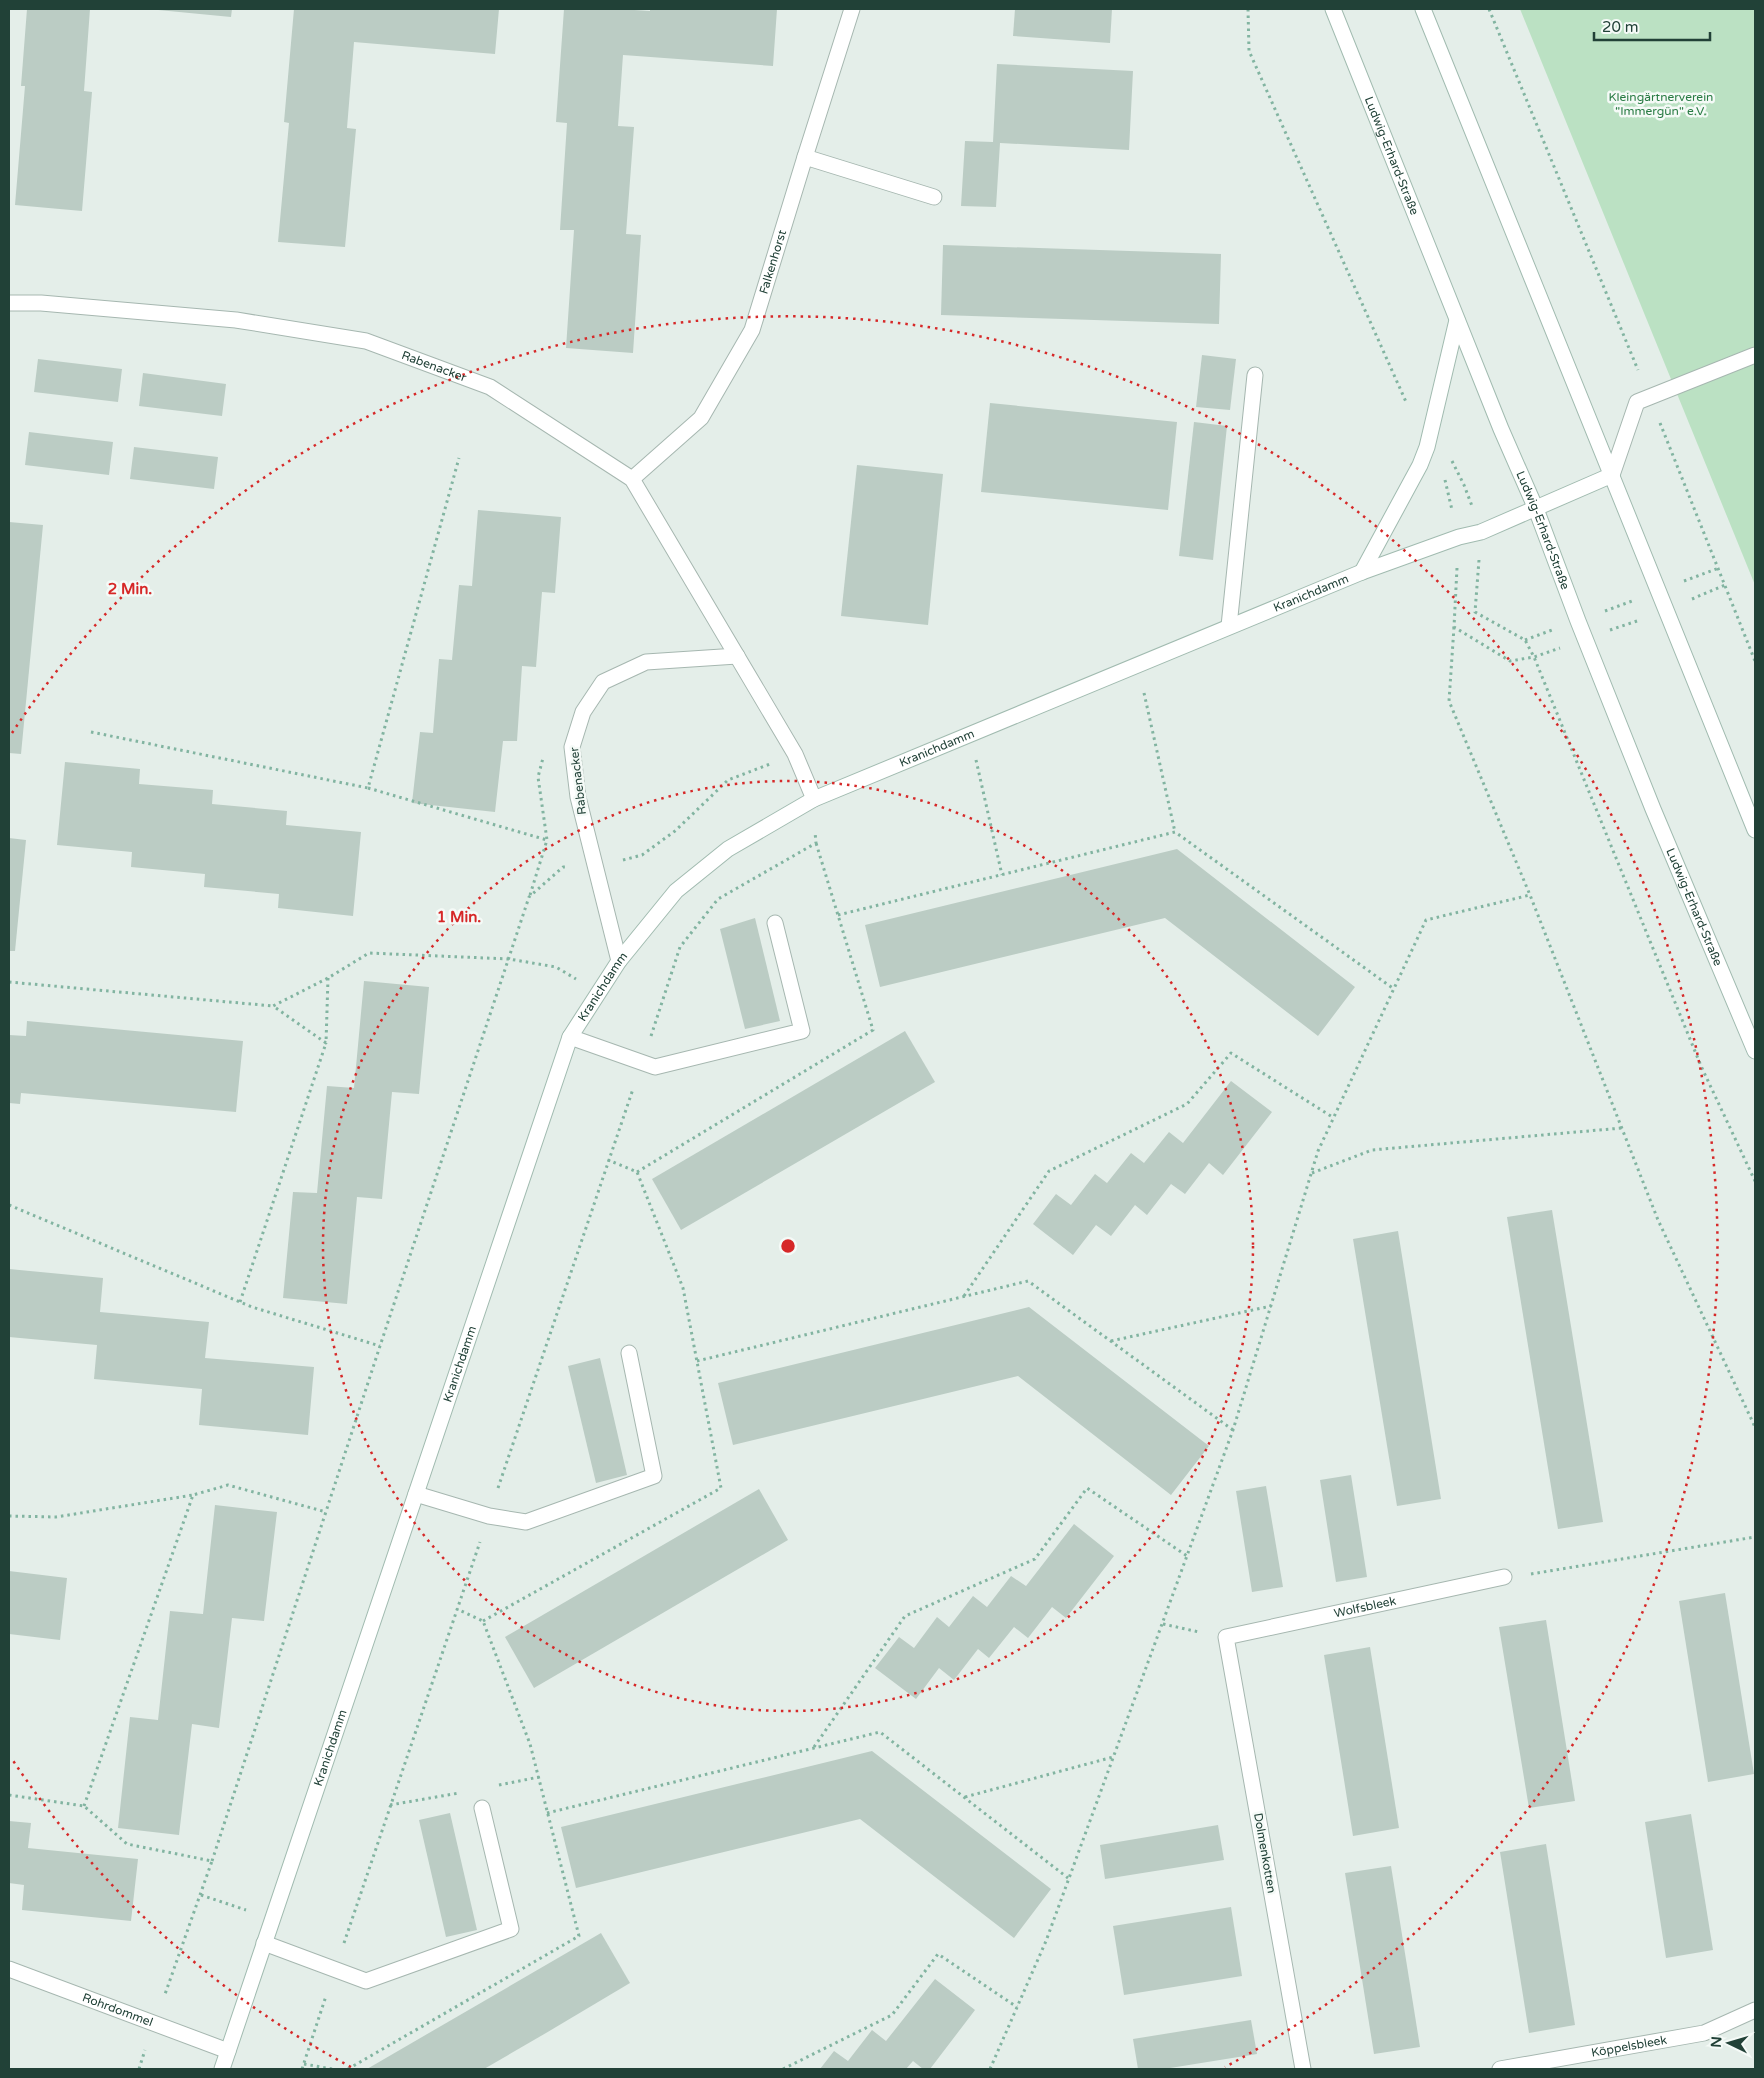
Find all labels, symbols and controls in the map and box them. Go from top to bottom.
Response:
scale bar [1594,10,1710,42]
text: 20 m [1602,18,1639,36]
park label: Kleingärtnerverein "Immergün" e.V. [1609,90,1713,118]
street label: Ludwig-Erhard-Straße [1362,95,1422,217]
street label: Falkenhorst [756,228,789,296]
street label: Rabenacker [400,348,469,385]
street label: Ludwig-Erhard-Straße [1513,469,1573,592]
street label: Kranichdamm [1271,571,1350,615]
text: 2 Min. [108,580,152,598]
street label: Kranichdamm [897,726,976,770]
street label: Rabenacker [567,746,589,816]
street label: Ludwig-Erhard-Straße [1663,846,1725,968]
text: 1 Min. [437,908,481,926]
street label: Kranichdamm [575,949,630,1024]
centre of rings [779,1237,797,1255]
street label: Kranichdamm [440,1324,479,1404]
street label: Wolfsbleek [1333,1593,1398,1620]
street label: Kranichdamm [311,1708,350,1788]
street label: Dolmenkotten [1251,1812,1279,1894]
street label: Rohrdommel [80,1990,155,2029]
north arrow [1704,2018,1754,2068]
street label: Köppelsbleek [1590,2033,1668,2060]
text: N [1708,2036,1726,2048]

